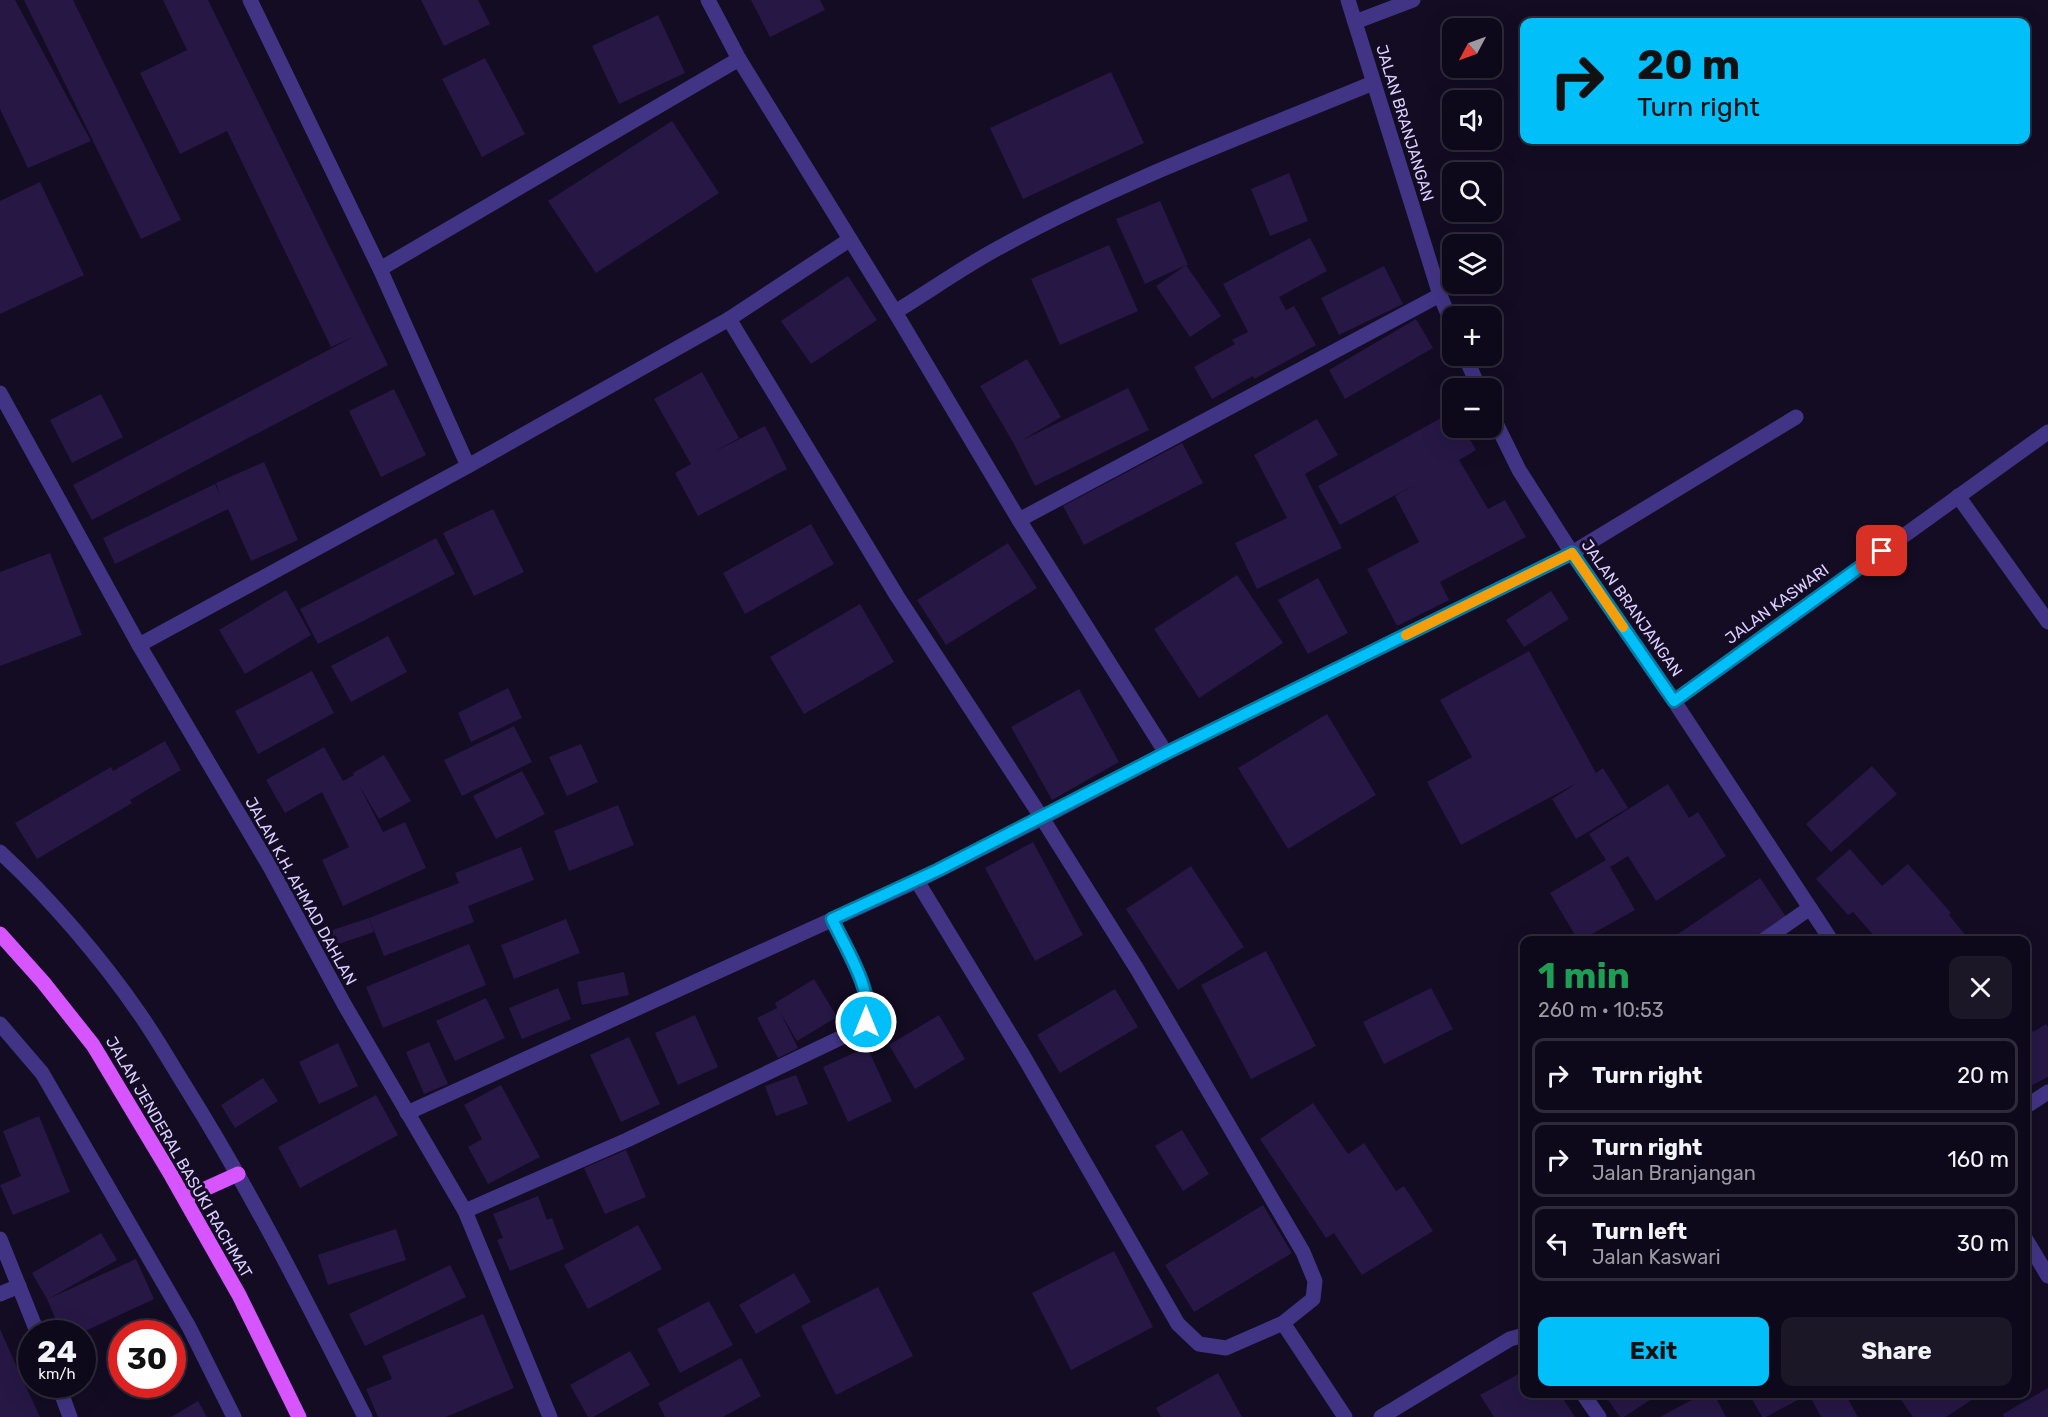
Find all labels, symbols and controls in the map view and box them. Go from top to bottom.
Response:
north arrow [1442,18,1502,78]
map controls [1442,18,1502,438]
text: 20 m [1637,40,1740,90]
street label: JALAN BRANJANGAN [1372,42,1438,204]
icon: right [1538,42,1616,120]
button: sound [1442,90,1502,150]
text: Turn right [1637,91,1760,123]
button: search [1442,162,1502,222]
button: layers [1442,234,1502,294]
button: + [1442,306,1502,366]
button: − [1442,378,1502,438]
pin [1856,525,1907,576]
icon: arrive [1865,534,1898,567]
street label: JALAN BRANJANGAN [1578,536,1686,680]
street label: JALAN KASWARI [1722,560,1832,648]
street label: JALAN K.H. AHMAD DAHLAN [241,794,361,988]
text: 1 min [1538,954,1630,997]
button: close [1949,956,2012,1019]
position arrow [834,990,898,1054]
text: 260 m · 10:53 [1538,998,1664,1022]
street label: JALAN JENDERAL BASUKI RACHMAT [102,1033,256,1281]
icon: right [1541,1059,1574,1092]
text: Turn right [1592,1062,1702,1089]
text: 20 m [1957,1062,2009,1089]
text: Turn right [1592,1134,1702,1161]
icon: right [1541,1143,1574,1176]
text: 160 m [1947,1146,2009,1173]
text: Jalan Branjangan [1592,1161,1756,1185]
text: Turn left [1592,1218,1687,1245]
icon: left [1541,1227,1574,1260]
text: 30 m [1957,1230,2009,1257]
text: Jalan Kaswari [1592,1245,1721,1269]
button: Exit [1538,1317,1769,1386]
button: Share [1781,1317,2012,1386]
speed limit sign: 30 [108,1320,186,1398]
text: 24 [37,1334,77,1370]
text: km/h [38,1365,76,1383]

